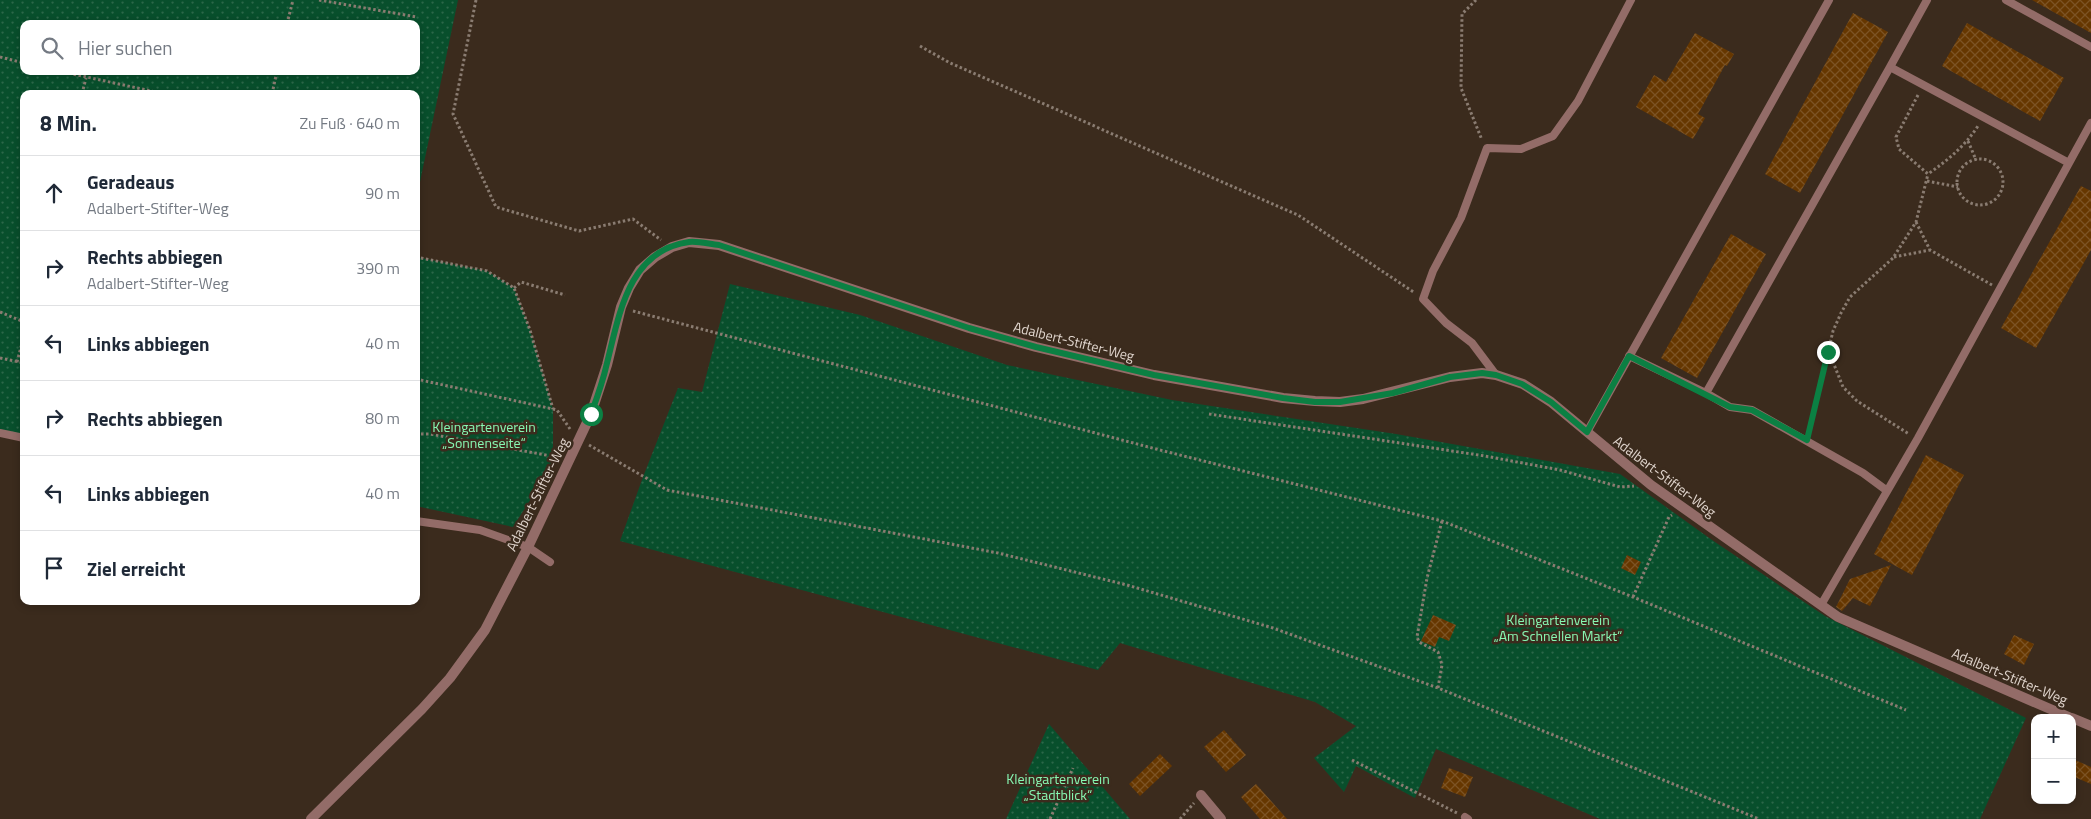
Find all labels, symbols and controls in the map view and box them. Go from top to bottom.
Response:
search box [20,20,420,75]
text: Hier suchen [78,33,173,62]
icon: search [38,34,66,62]
text: 8 Min. [40,107,97,139]
text: Zu Fuß · 640 m [299,111,400,135]
text: Geradeaus [87,167,174,196]
icon: ahead [40,179,68,207]
text: 90 m [365,181,400,205]
text: Adalbert-Stifter-Weg [87,196,229,220]
text: Rechts abbiegen [87,242,223,271]
icon: right [40,254,68,282]
text: 390 m [356,256,400,280]
text: Adalbert-Stifter-Weg [87,271,229,295]
street label: Adalbert-Stifter-Weg [1011,316,1137,366]
icon: left [40,329,68,357]
text: Links abbiegen [87,329,210,358]
text: 40 m [365,331,400,355]
route end [1817,341,1840,364]
route start [580,403,603,426]
icon: right [40,404,68,432]
text: Rechts abbiegen [87,404,223,433]
text: 80 m [365,406,400,430]
park label: Kleingartenverein „Sonnenseite“ [432,416,536,453]
street label: Adalbert-Stifter-Weg [1609,430,1721,522]
street label: Adalbert-Stifter-Weg [500,434,574,554]
icon: left [40,479,68,507]
text: Links abbiegen [87,479,210,508]
text: 40 m [365,481,400,505]
icon: arrive [40,554,68,582]
text: Ziel erreicht [87,554,185,583]
park label: Kleingartenverein „Am Schnellen Markt“ [1494,609,1622,646]
street label: Adalbert-Stifter-Weg [1949,642,2071,710]
map controls [2031,714,2076,804]
button: + [2031,714,2076,759]
button: − [2031,759,2076,804]
park label: Kleingartenverein „Stadtblick“ [1006,768,1110,805]

